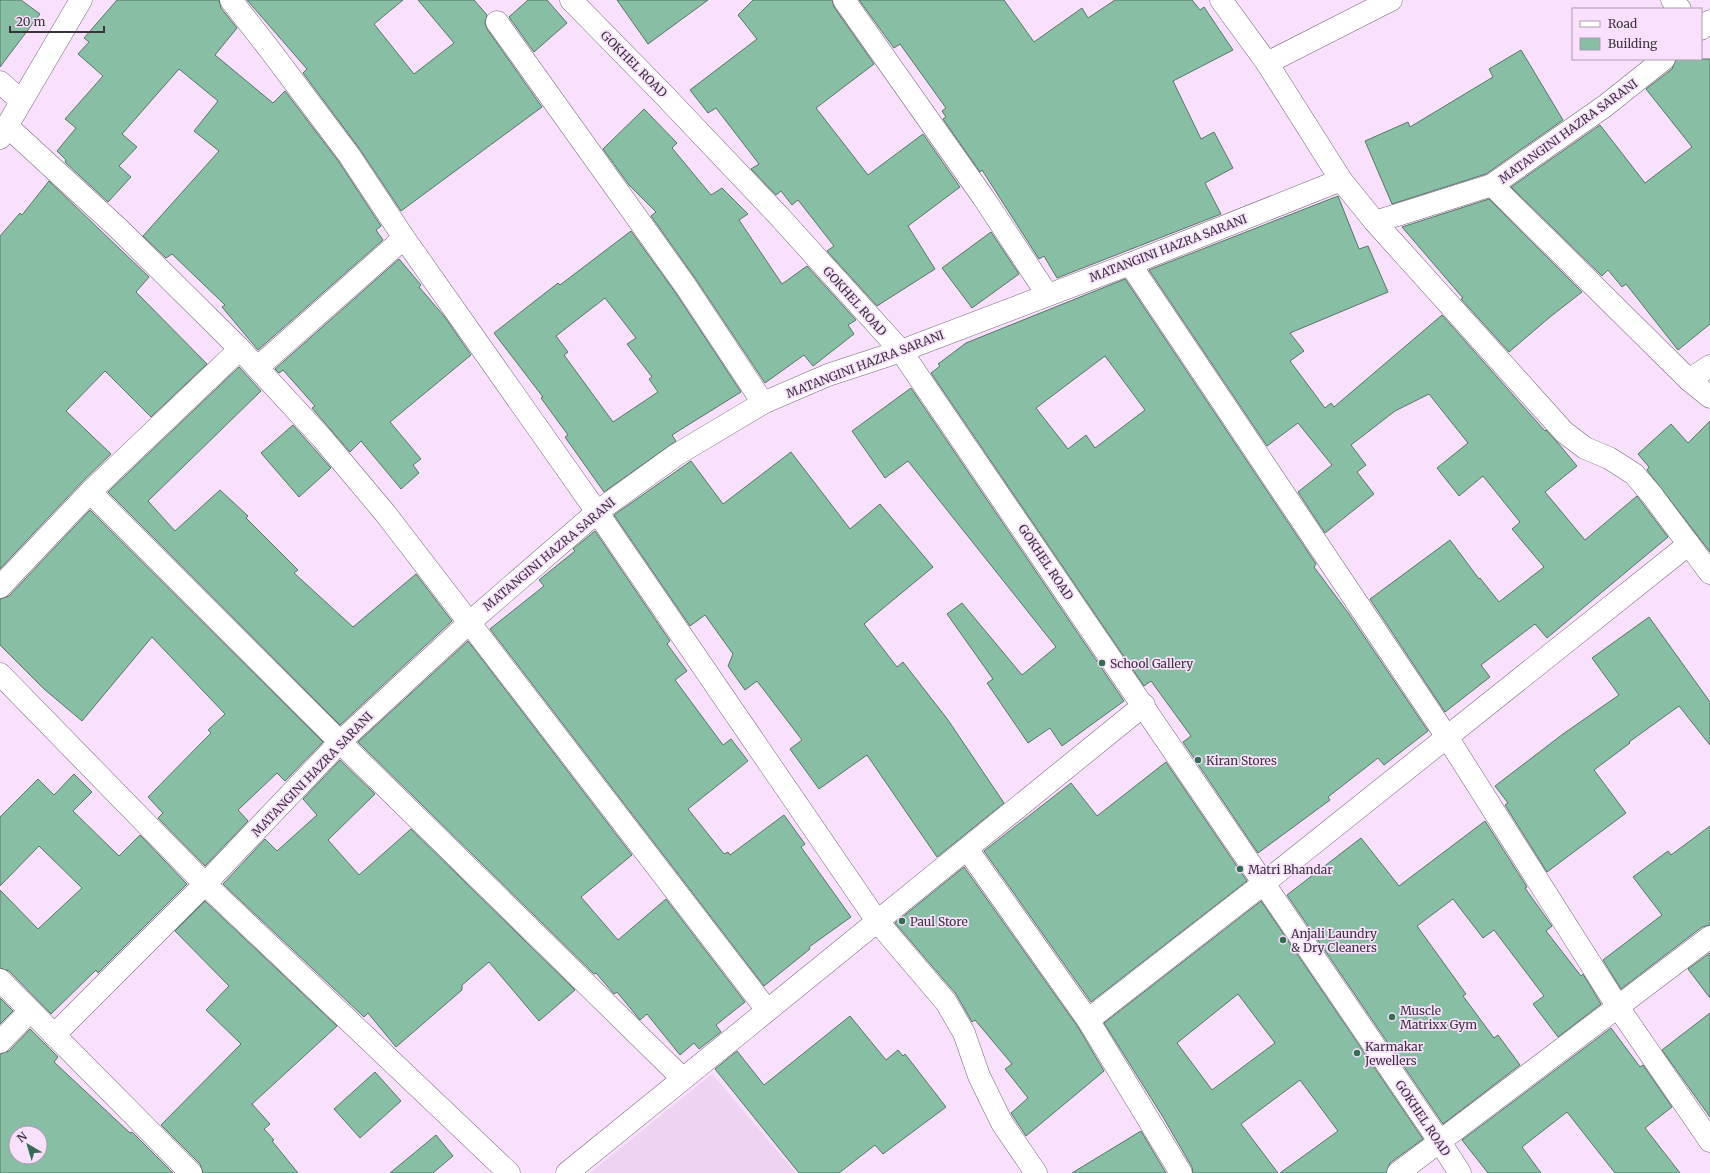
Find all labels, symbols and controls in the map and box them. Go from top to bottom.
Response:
scale bar [10,8,104,34]
legend [1572,8,1702,60]
text: 20 m [16,14,45,29]
text: Road [1608,16,1637,31]
street label: GOKHEL ROAD [598,28,670,100]
text: Building [1608,36,1658,51]
street label: MATANGINI HAZRA SARANI [1496,76,1640,186]
street label: MATANGINI HAZRA SARANI [1087,211,1249,285]
street label: GOKHEL ROAD [820,263,890,339]
street label: MATANGINI HAZRA SARANI [784,327,946,401]
street label: MATANGINI HAZRA SARANI [480,494,618,614]
street label: GOKHEL ROAD [1015,521,1077,603]
place label: School Gallery [1110,656,1193,671]
marker: School Gallery [1097,658,1107,668]
street label: MATANGINI HAZRA SARANI [248,708,376,840]
place label: Kiran Stores [1206,753,1277,768]
marker: Kiran Stores [1193,755,1203,765]
place label: Matri Bhandar [1248,862,1333,877]
marker: Matri Bhandar [1235,864,1245,874]
place label: Paul Store [910,914,968,929]
marker: Paul Store [897,916,907,926]
place label: Anjali Laundry & Dry Cleaners [1290,926,1377,955]
marker: Anjali Laundry & Dry Cleaners [1278,935,1288,945]
place label: Muscle Matrixx Gym [1400,1003,1477,1032]
marker: Muscle Matrixx Gym [1387,1012,1397,1022]
place label: Karmakar Jewellers [1364,1039,1424,1068]
marker: Karmakar Jewellers [1352,1048,1362,1058]
street label: GOKHEL ROAD [1392,1077,1454,1159]
north arrow [8,1125,48,1165]
text: N [14,1129,30,1145]

